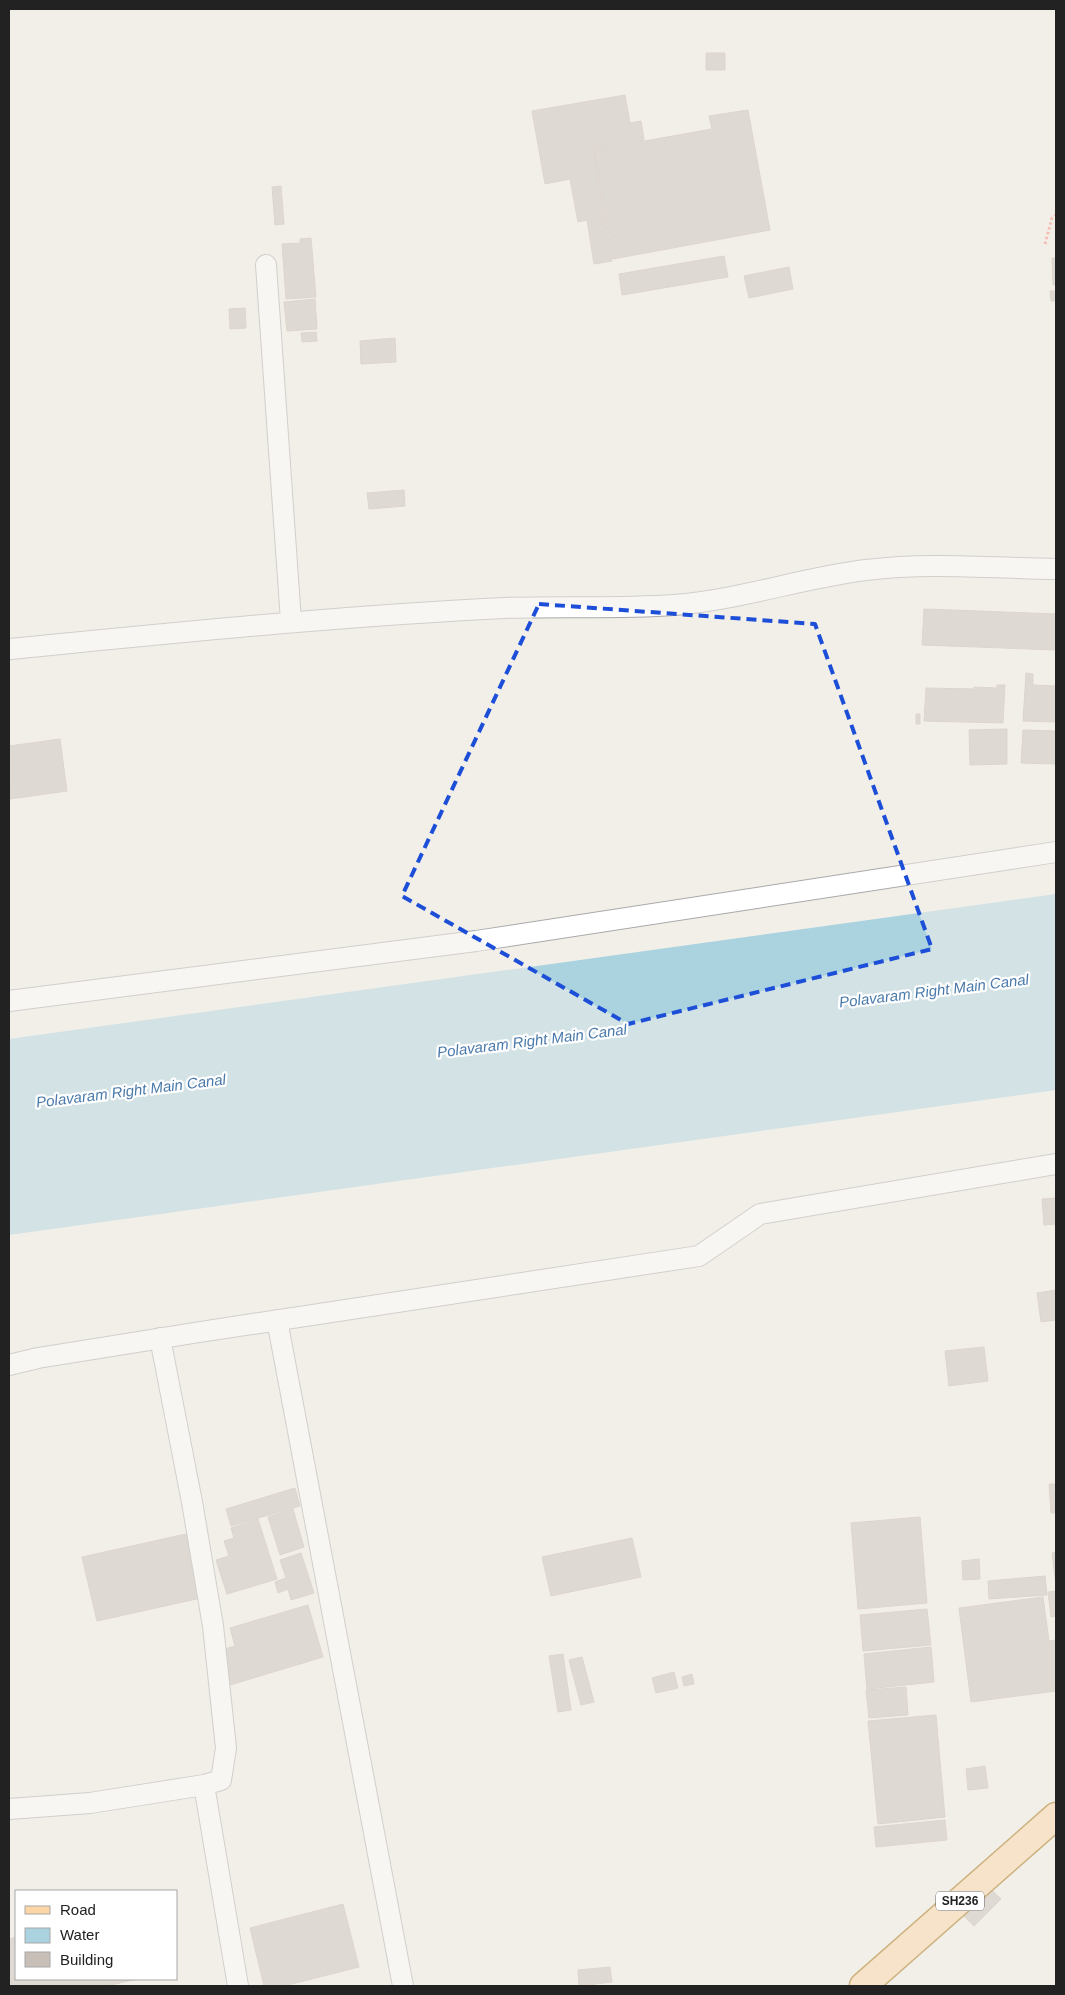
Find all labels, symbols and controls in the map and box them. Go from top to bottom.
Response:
water label: Polavaram Right Main Canal [838,970,1030,1011]
water label: Polavaram Right Main Canal [436,1020,628,1061]
water label: Polavaram Right Main Canal [35,1070,227,1111]
legend [15,1890,178,1980]
road number: SH236 [936,1892,984,1910]
text: Road [60,1901,96,1918]
text: Water [60,1926,99,1943]
text: Building [60,1951,113,1968]

